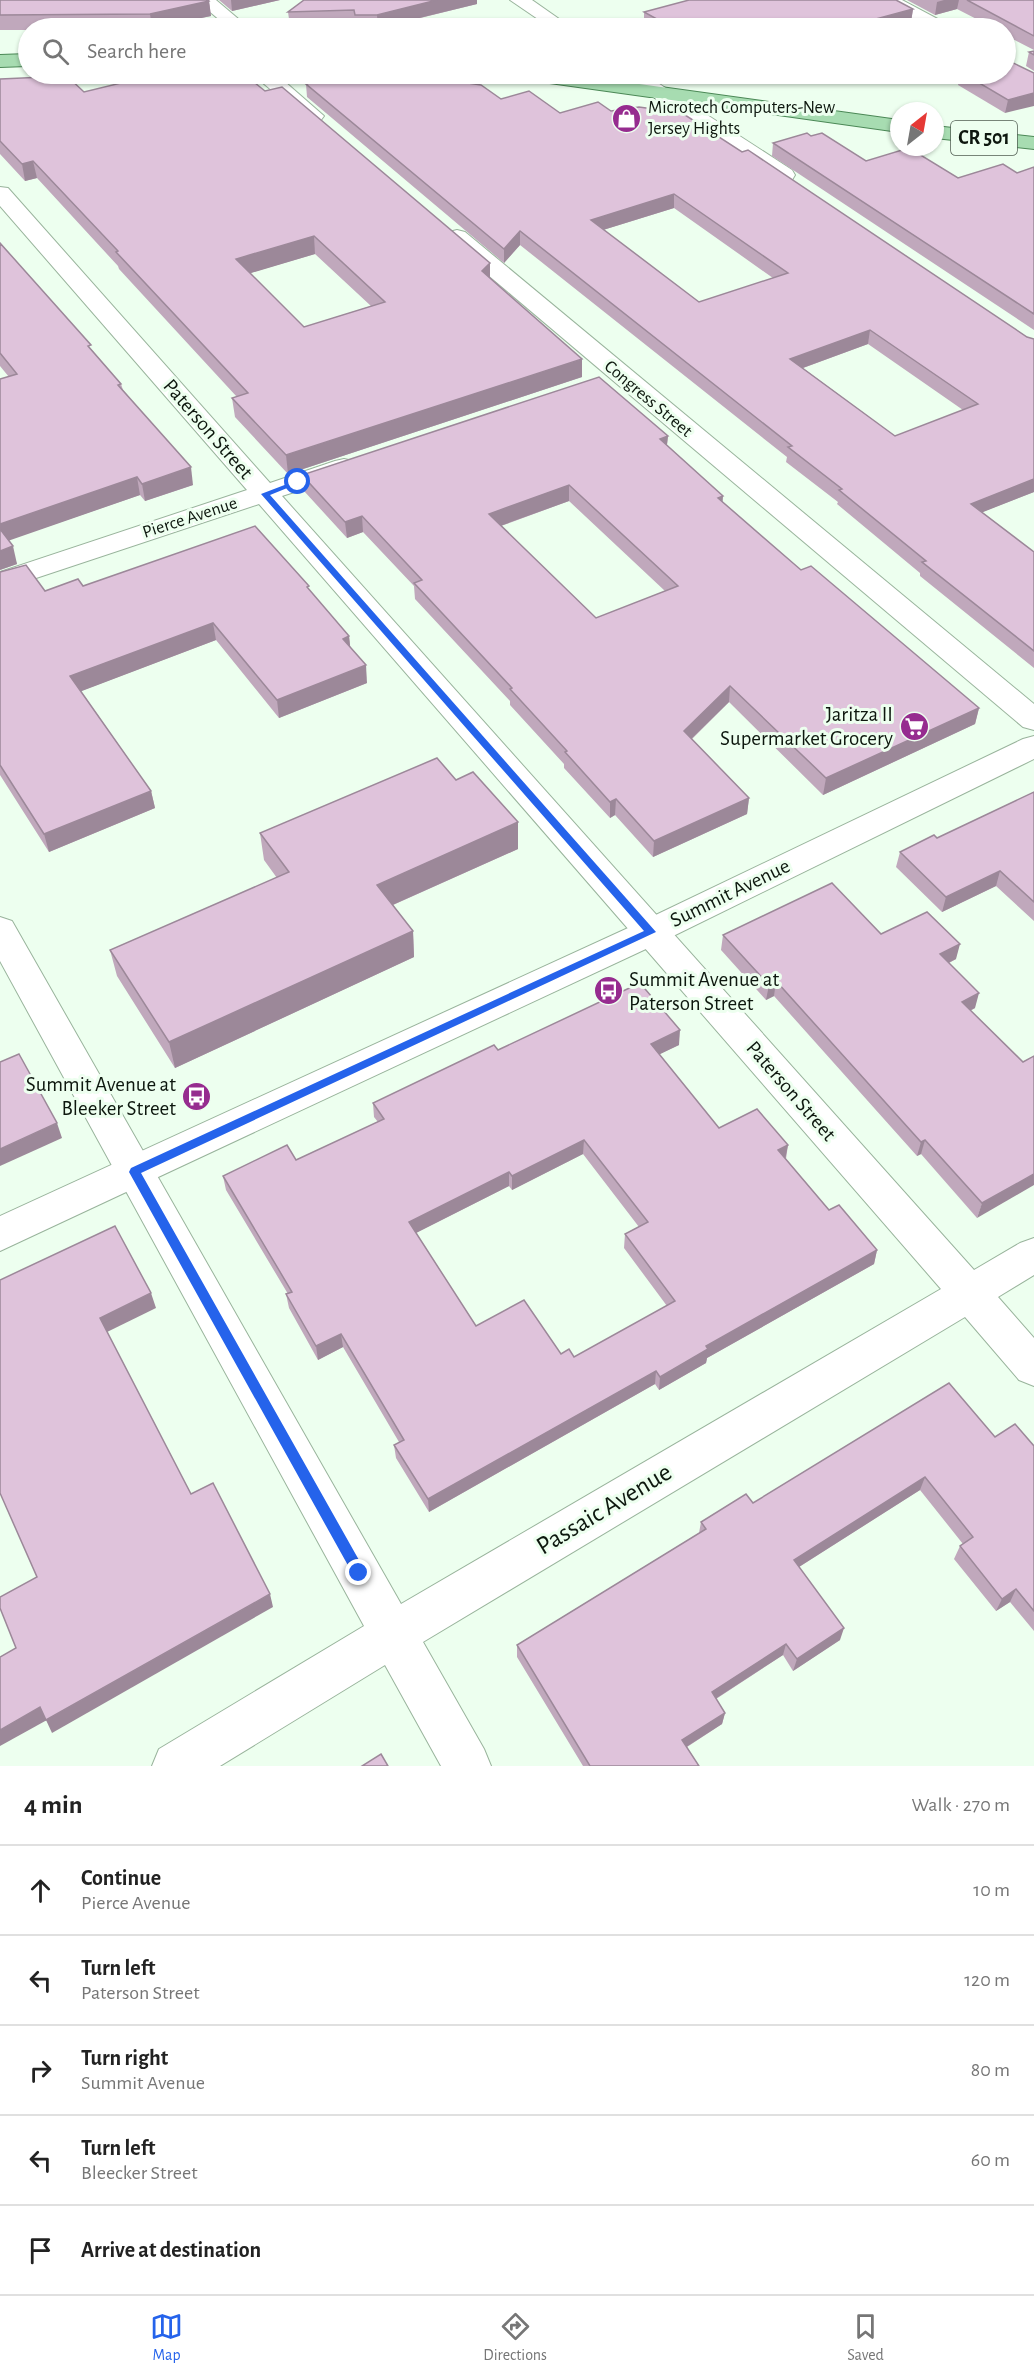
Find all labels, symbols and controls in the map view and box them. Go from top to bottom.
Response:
search box [18,18,1016,84]
icon: search [39,35,72,68]
text: Search here [87,40,186,62]
place label: Microtech Computers-New Jersey Hights [648,99,835,138]
shop icon: Microtech Computers-New Jersey Hights [611,102,643,134]
north arrow [890,102,944,156]
road number: CR 501 [951,121,1017,155]
street label: Congress Street [601,357,696,441]
street label: Paterson Street [159,375,257,483]
route start [284,468,310,494]
street label: Pierce Avenue [140,494,240,542]
place label: Jaritza II Supermarket Grocery [720,704,893,749]
supermarket icon: Jaritza II Supermarket Grocery [898,710,930,742]
street label: Summit Avenue [667,855,793,931]
place label: Summit Avenue at Paterson Street [629,969,779,1014]
bus stop icon: Summit Avenue at Paterson Street [592,975,624,1007]
street label: Paterson Street [742,1037,840,1145]
place label: Summit Avenue at Bleeker Street [26,1074,176,1119]
bus stop icon: Summit Avenue at Bleeker Street [181,1080,213,1112]
street label: Passaic Avenue [532,1459,676,1559]
route end [345,1559,371,1585]
text: 4 min [24,1792,83,1818]
text: Walk · 270 m [911,1795,1010,1815]
text: Continue [81,1867,161,1889]
icon: ahead [24,1874,57,1907]
text: 10 m [973,1880,1010,1900]
text: Pierce Avenue [81,1893,190,1913]
text: Turn left [81,1957,155,1979]
icon: left [24,1964,57,1997]
text: 120 m [964,1970,1010,1990]
text: Paterson Street [81,1983,200,2003]
text: Turn right [81,2047,168,2069]
icon: right [24,2054,57,2087]
text: 80 m [971,2060,1010,2080]
text: Summit Avenue [81,2073,205,2093]
text: Turn left [81,2137,155,2159]
icon: left [24,2144,57,2177]
text: 60 m [971,2150,1010,2170]
text: Bleecker Street [81,2163,198,2183]
icon: arrive [24,2234,57,2267]
text: Arrive at destination [81,2239,261,2261]
tab: Map [150,2310,183,2365]
tab: Directions [483,2310,547,2365]
tab: Saved [847,2310,884,2365]

